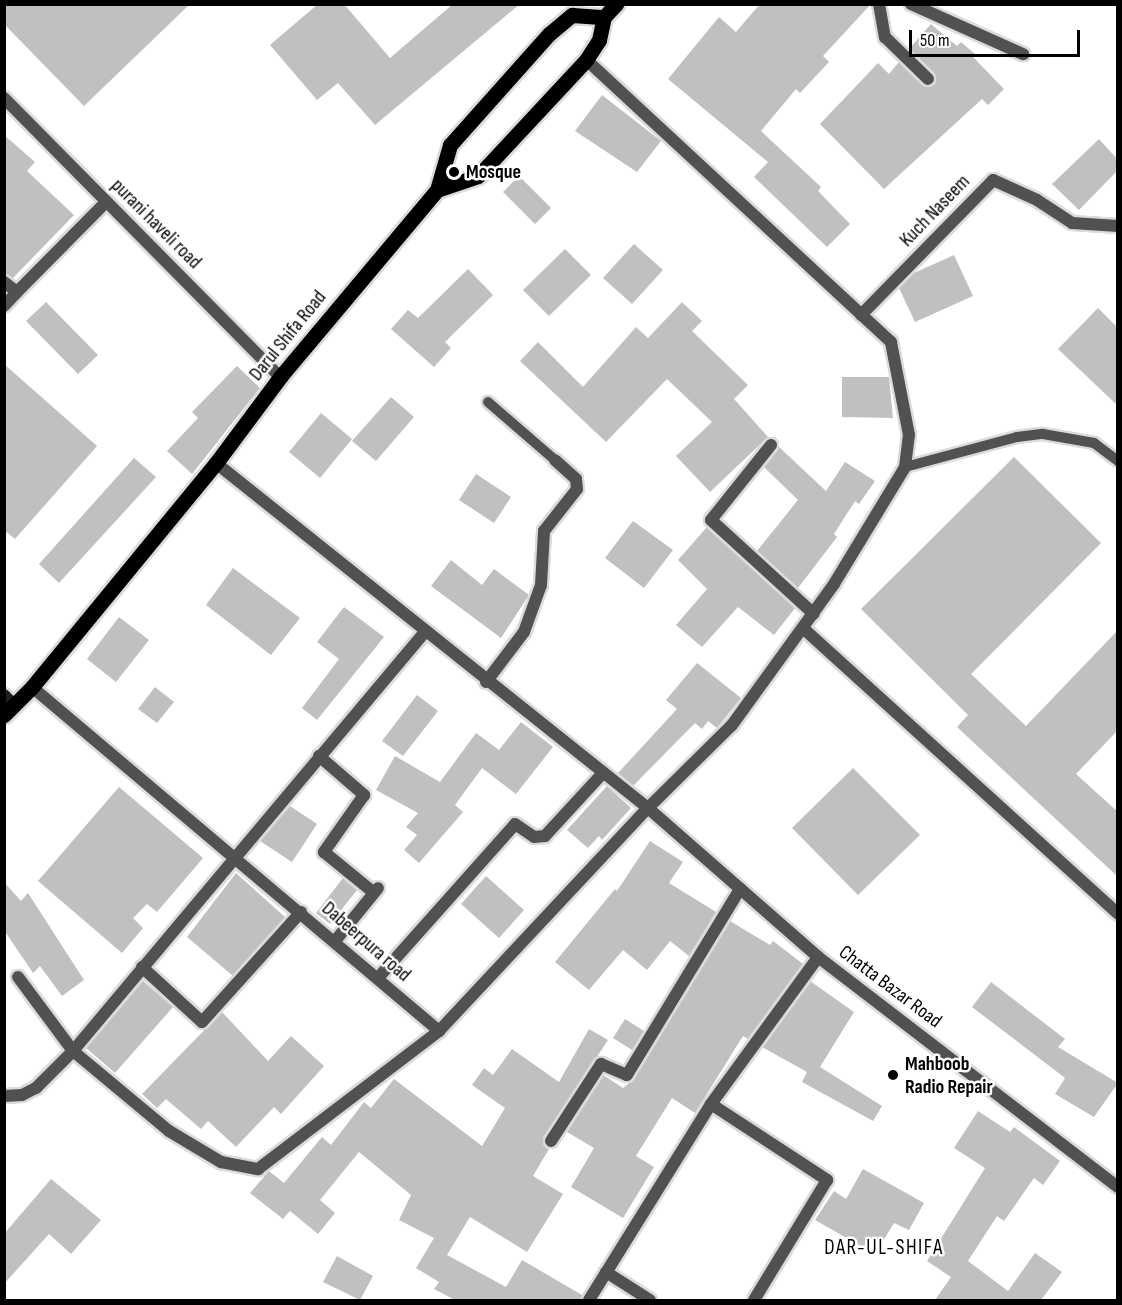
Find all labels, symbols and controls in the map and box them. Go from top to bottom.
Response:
scale bar [912,18,1083,56]
text: 50 m [920,30,950,51]
place label: Mosque [466,160,521,184]
marker: Mosque [447,165,461,179]
street label: Kuch Naseem [895,170,975,252]
street label: purani haveli road [106,174,206,274]
street label: Darul Shifa Road [244,286,332,386]
street label: Dabeerpura road [317,897,415,987]
street label: Chatta Bazar Road [834,940,946,1034]
place label: Mahboob Radio Repair [905,1052,993,1099]
marker: Mahboob Radio Repair [886,1068,900,1082]
district label: DAR-UL-SHIFA [824,1235,944,1261]

